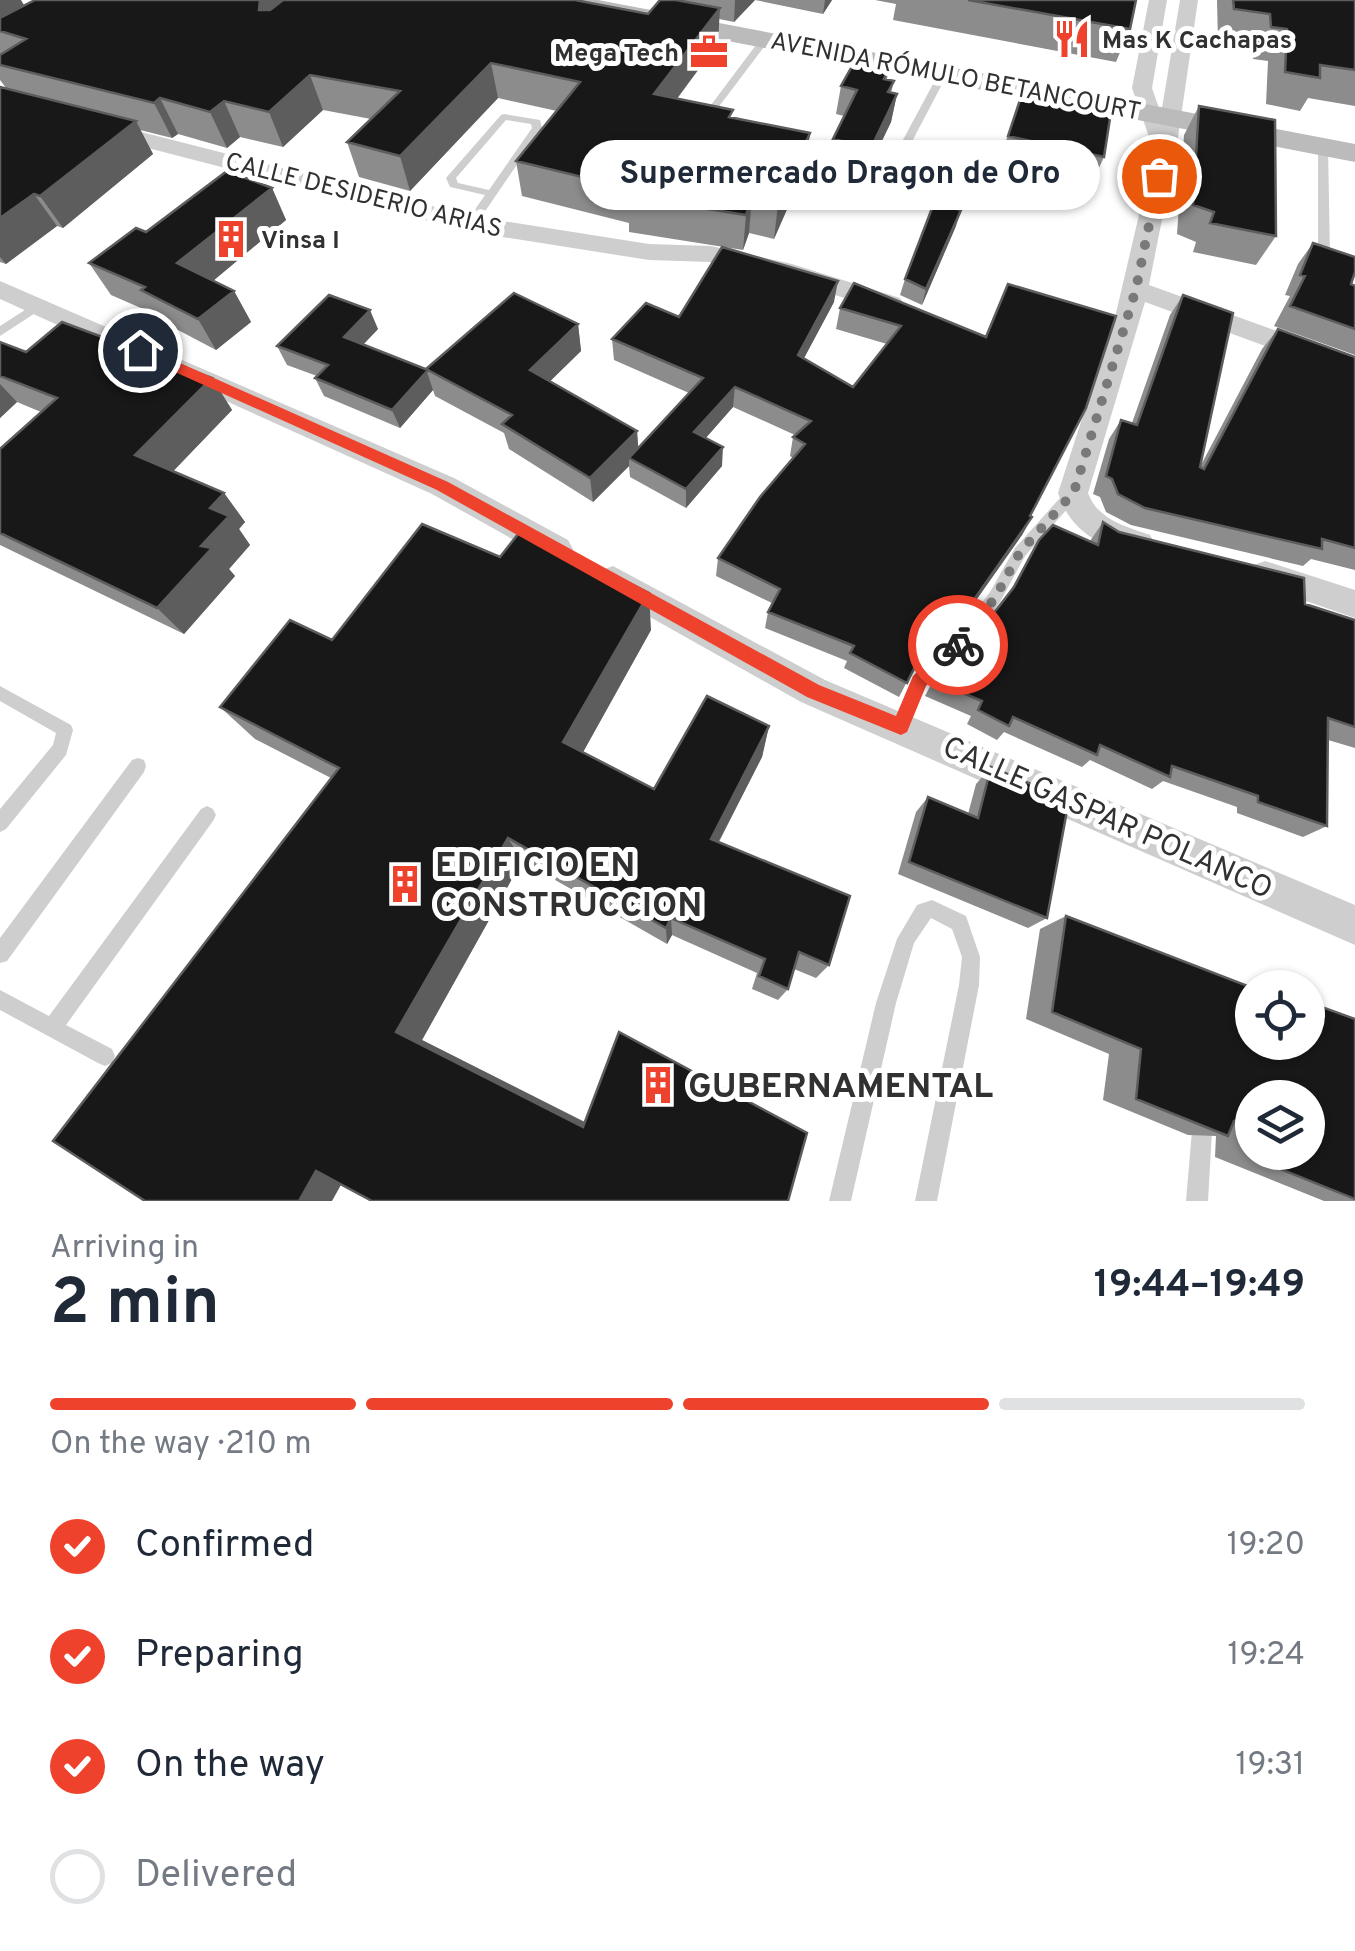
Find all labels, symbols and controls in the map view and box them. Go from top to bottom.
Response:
restaurant icon: Mas K Cachapas [1051,18,1093,60]
street label: AVENIDA RÓMULO BETANCOURT [768,25,1144,130]
place label: Mas K Cachapas [1102,26,1292,58]
office icon: Mega Tech [688,31,730,73]
place label: Mega Tech [554,39,679,71]
pin [1117,134,1202,219]
callout: Supermercado Dragon de Oro [579,141,1099,211]
street label: CALLE DESIDERIO ARIAS [222,147,505,247]
icon: bag [1132,149,1187,204]
text: Supermercado Dragon de Oro [619,155,1061,195]
building icon: Vinsa I [210,218,252,260]
place label: Vinsa I [261,226,340,258]
pin [98,308,183,393]
icon: home [113,323,168,378]
courier [908,595,1008,695]
icon: bike [931,618,986,673]
street label: CALLE GASPAR POLANCO [936,730,1278,909]
place label: EDIFICIO EN CONSTRUCCION [435,845,702,929]
building icon: EDIFICIO EN CONSTRUCCION [384,863,426,905]
map controls [1235,970,1325,1170]
button: locate [1235,970,1325,1060]
building icon: GUBERNAMENTAL [637,1064,679,1106]
place label: GUBERNAMENTAL [688,1066,993,1110]
button: layers [1235,1080,1325,1170]
text: Arriving in [50,1229,199,1269]
text: 19:44–19:49 [1094,1262,1305,1311]
text: 2 min [50,1265,220,1347]
text: On the way · 210 m [50,1425,312,1465]
icon: check [50,1519,105,1574]
text: Confirmed [135,1522,314,1571]
text: 19:20 [1227,1526,1305,1566]
icon: check [50,1629,105,1684]
text: Preparing [135,1632,304,1681]
text: 19:24 [1228,1636,1305,1676]
icon: check [50,1739,105,1794]
text: On the way [135,1742,325,1791]
text: 19:31 [1236,1746,1305,1786]
text: Delivered [135,1852,297,1901]

